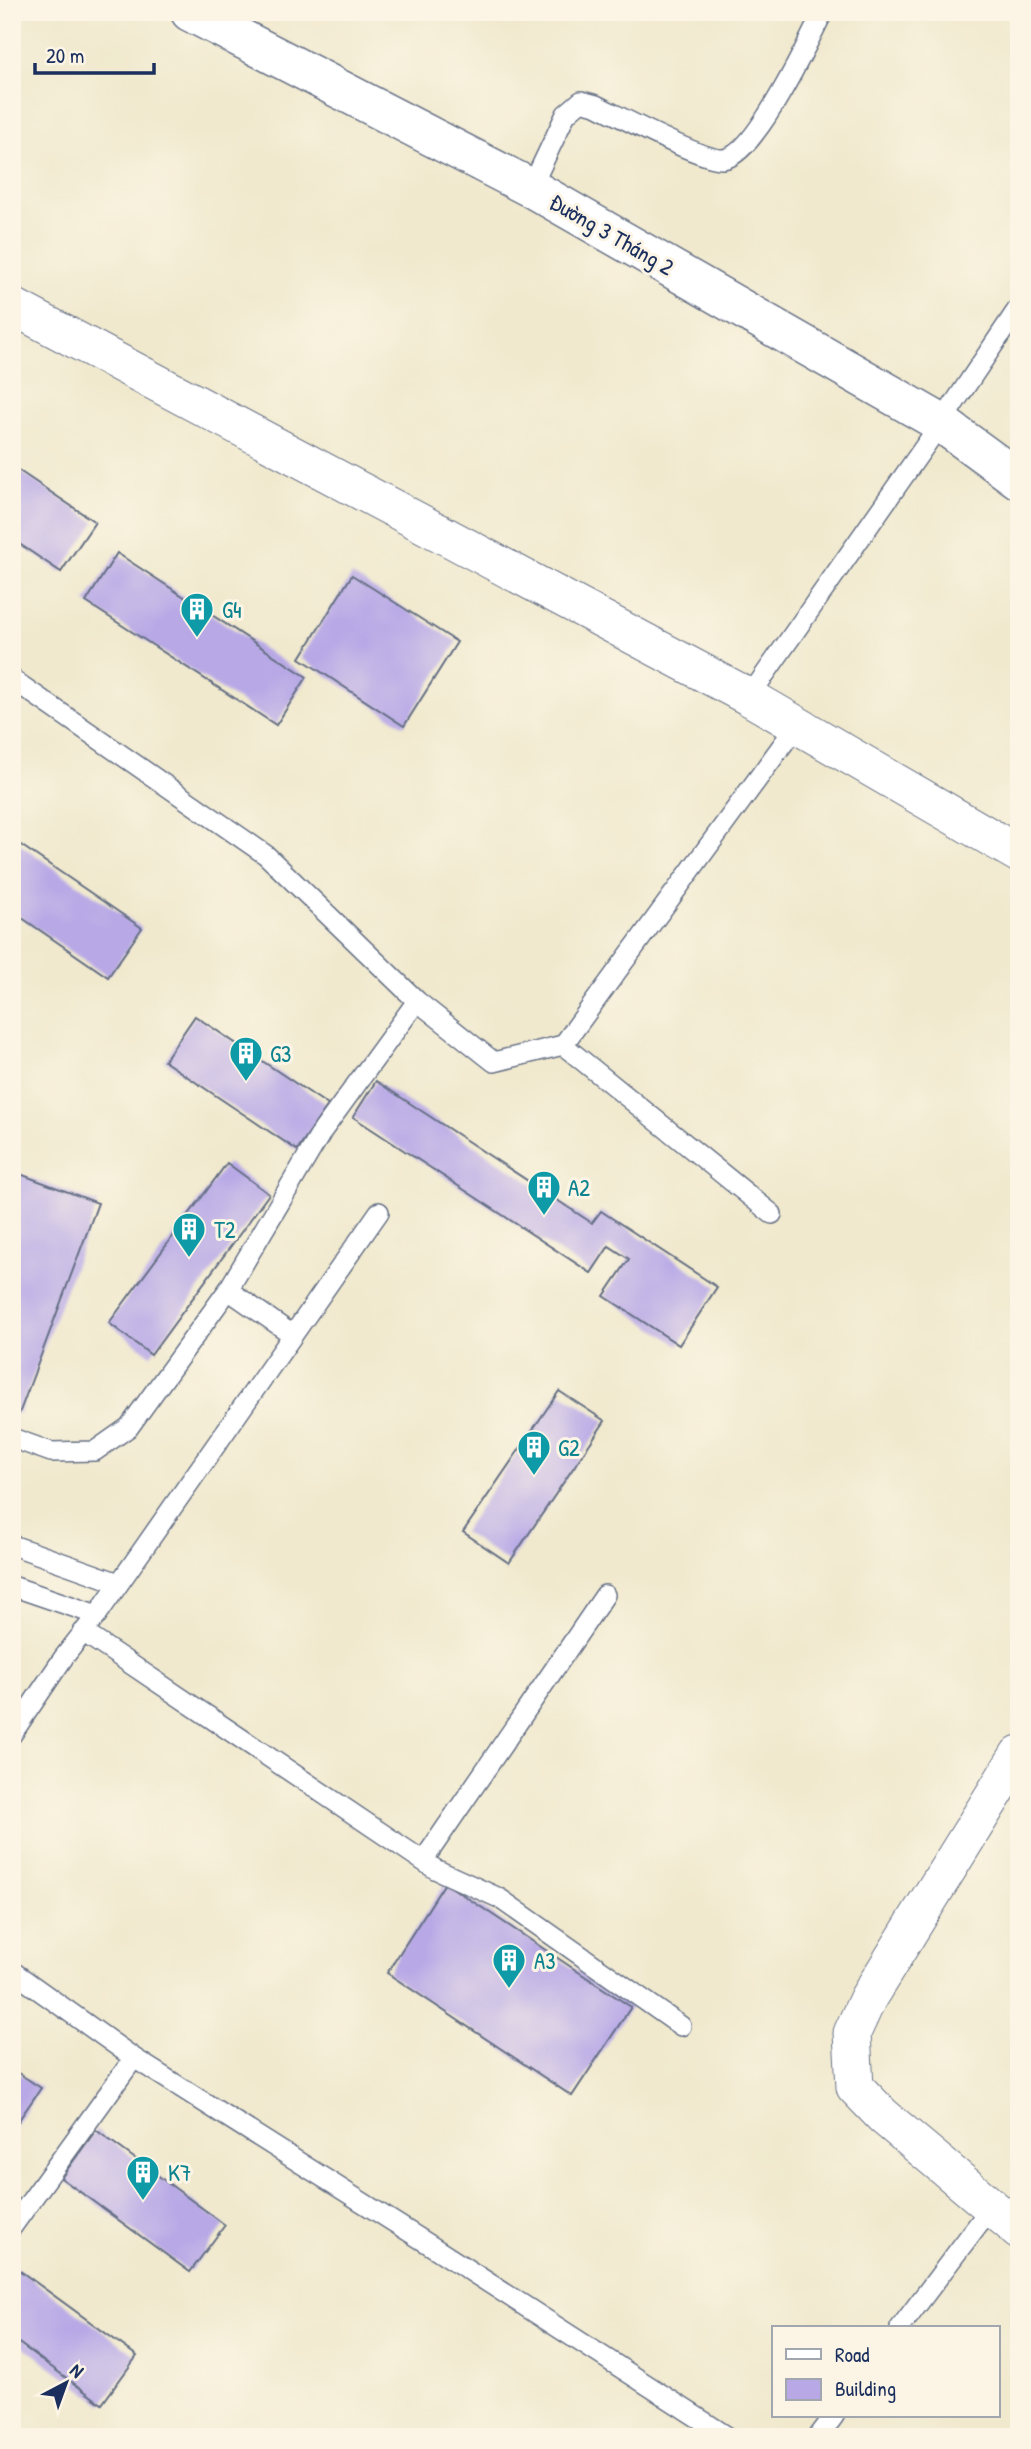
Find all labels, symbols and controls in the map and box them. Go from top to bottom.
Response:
scale bar [35,32,154,76]
text: 20 m [46,41,84,70]
street label: Đường 3 Tháng 2 [544,186,680,282]
building icon: G4 [178,590,216,639]
place label: G4 [222,594,242,625]
building icon: G3 [227,1034,265,1083]
place label: G3 [270,1038,291,1069]
building icon: A2 [525,1168,563,1217]
place label: A2 [568,1172,590,1203]
building icon: T2 [170,1210,208,1259]
place label: T2 [214,1214,236,1245]
building icon: G2 [515,1428,553,1477]
place label: G2 [558,1432,580,1463]
building icon: A3 [490,1941,528,1990]
place label: A3 [534,1945,556,1976]
building icon: K7 [124,2153,162,2202]
place label: K7 [168,2157,191,2188]
legend [772,2326,1000,2418]
text: Road [835,2340,869,2369]
north arrow [32,2348,102,2418]
text: N [65,2357,89,2383]
text: Building [835,2374,896,2403]

